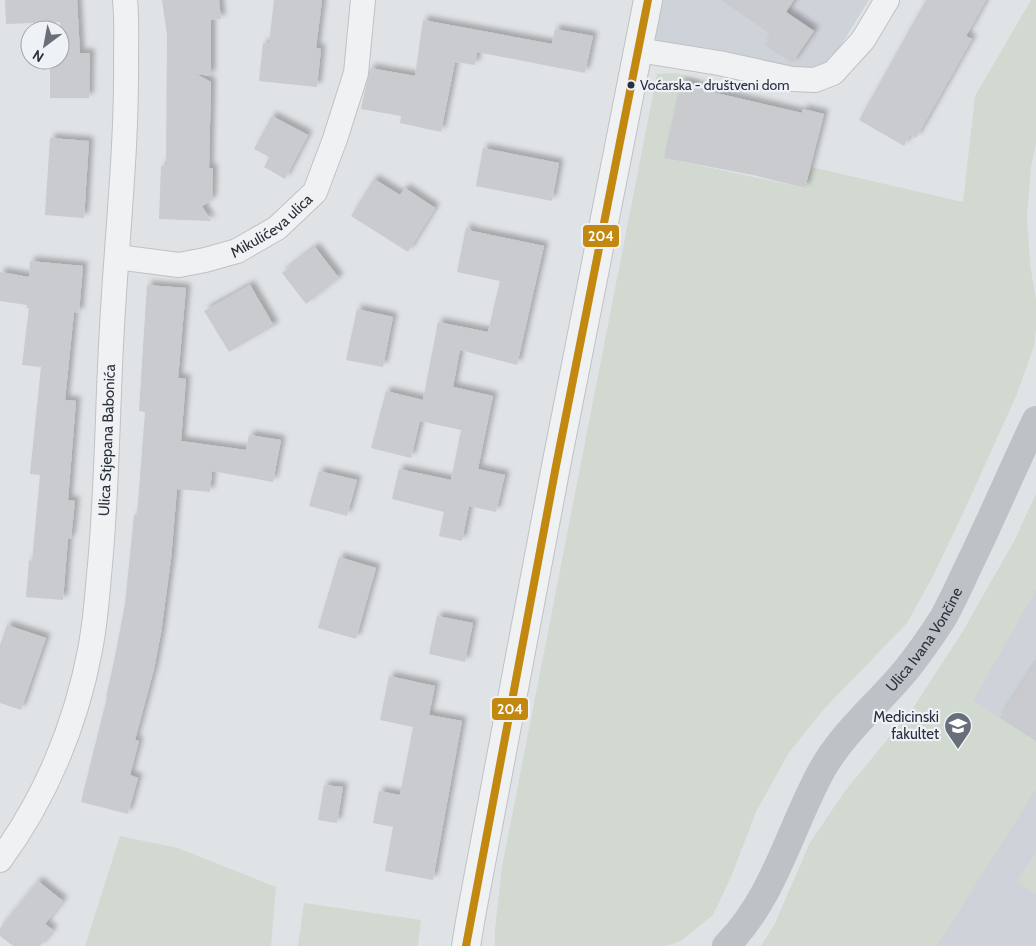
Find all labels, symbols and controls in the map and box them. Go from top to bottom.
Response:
north arrow [20,20,70,70]
text: N [29,46,47,66]
place label: Voćarska - društveni dom [640,76,790,94]
marker: Voćarska - društveni dom [626,80,636,90]
street label: Mikulićeva ulica [227,190,317,262]
line badge: 204 [582,224,620,248]
text: 204 [588,227,614,245]
street label: Ulica Stjepana Babonića [95,363,119,517]
street label: Ulica Ivana Vončine [882,584,966,696]
line badge: 204 [491,697,529,721]
text: 204 [497,700,523,718]
place label: Medicinski fakultet [873,708,939,743]
school or university icon: Medicinski fakultet [943,711,973,750]

